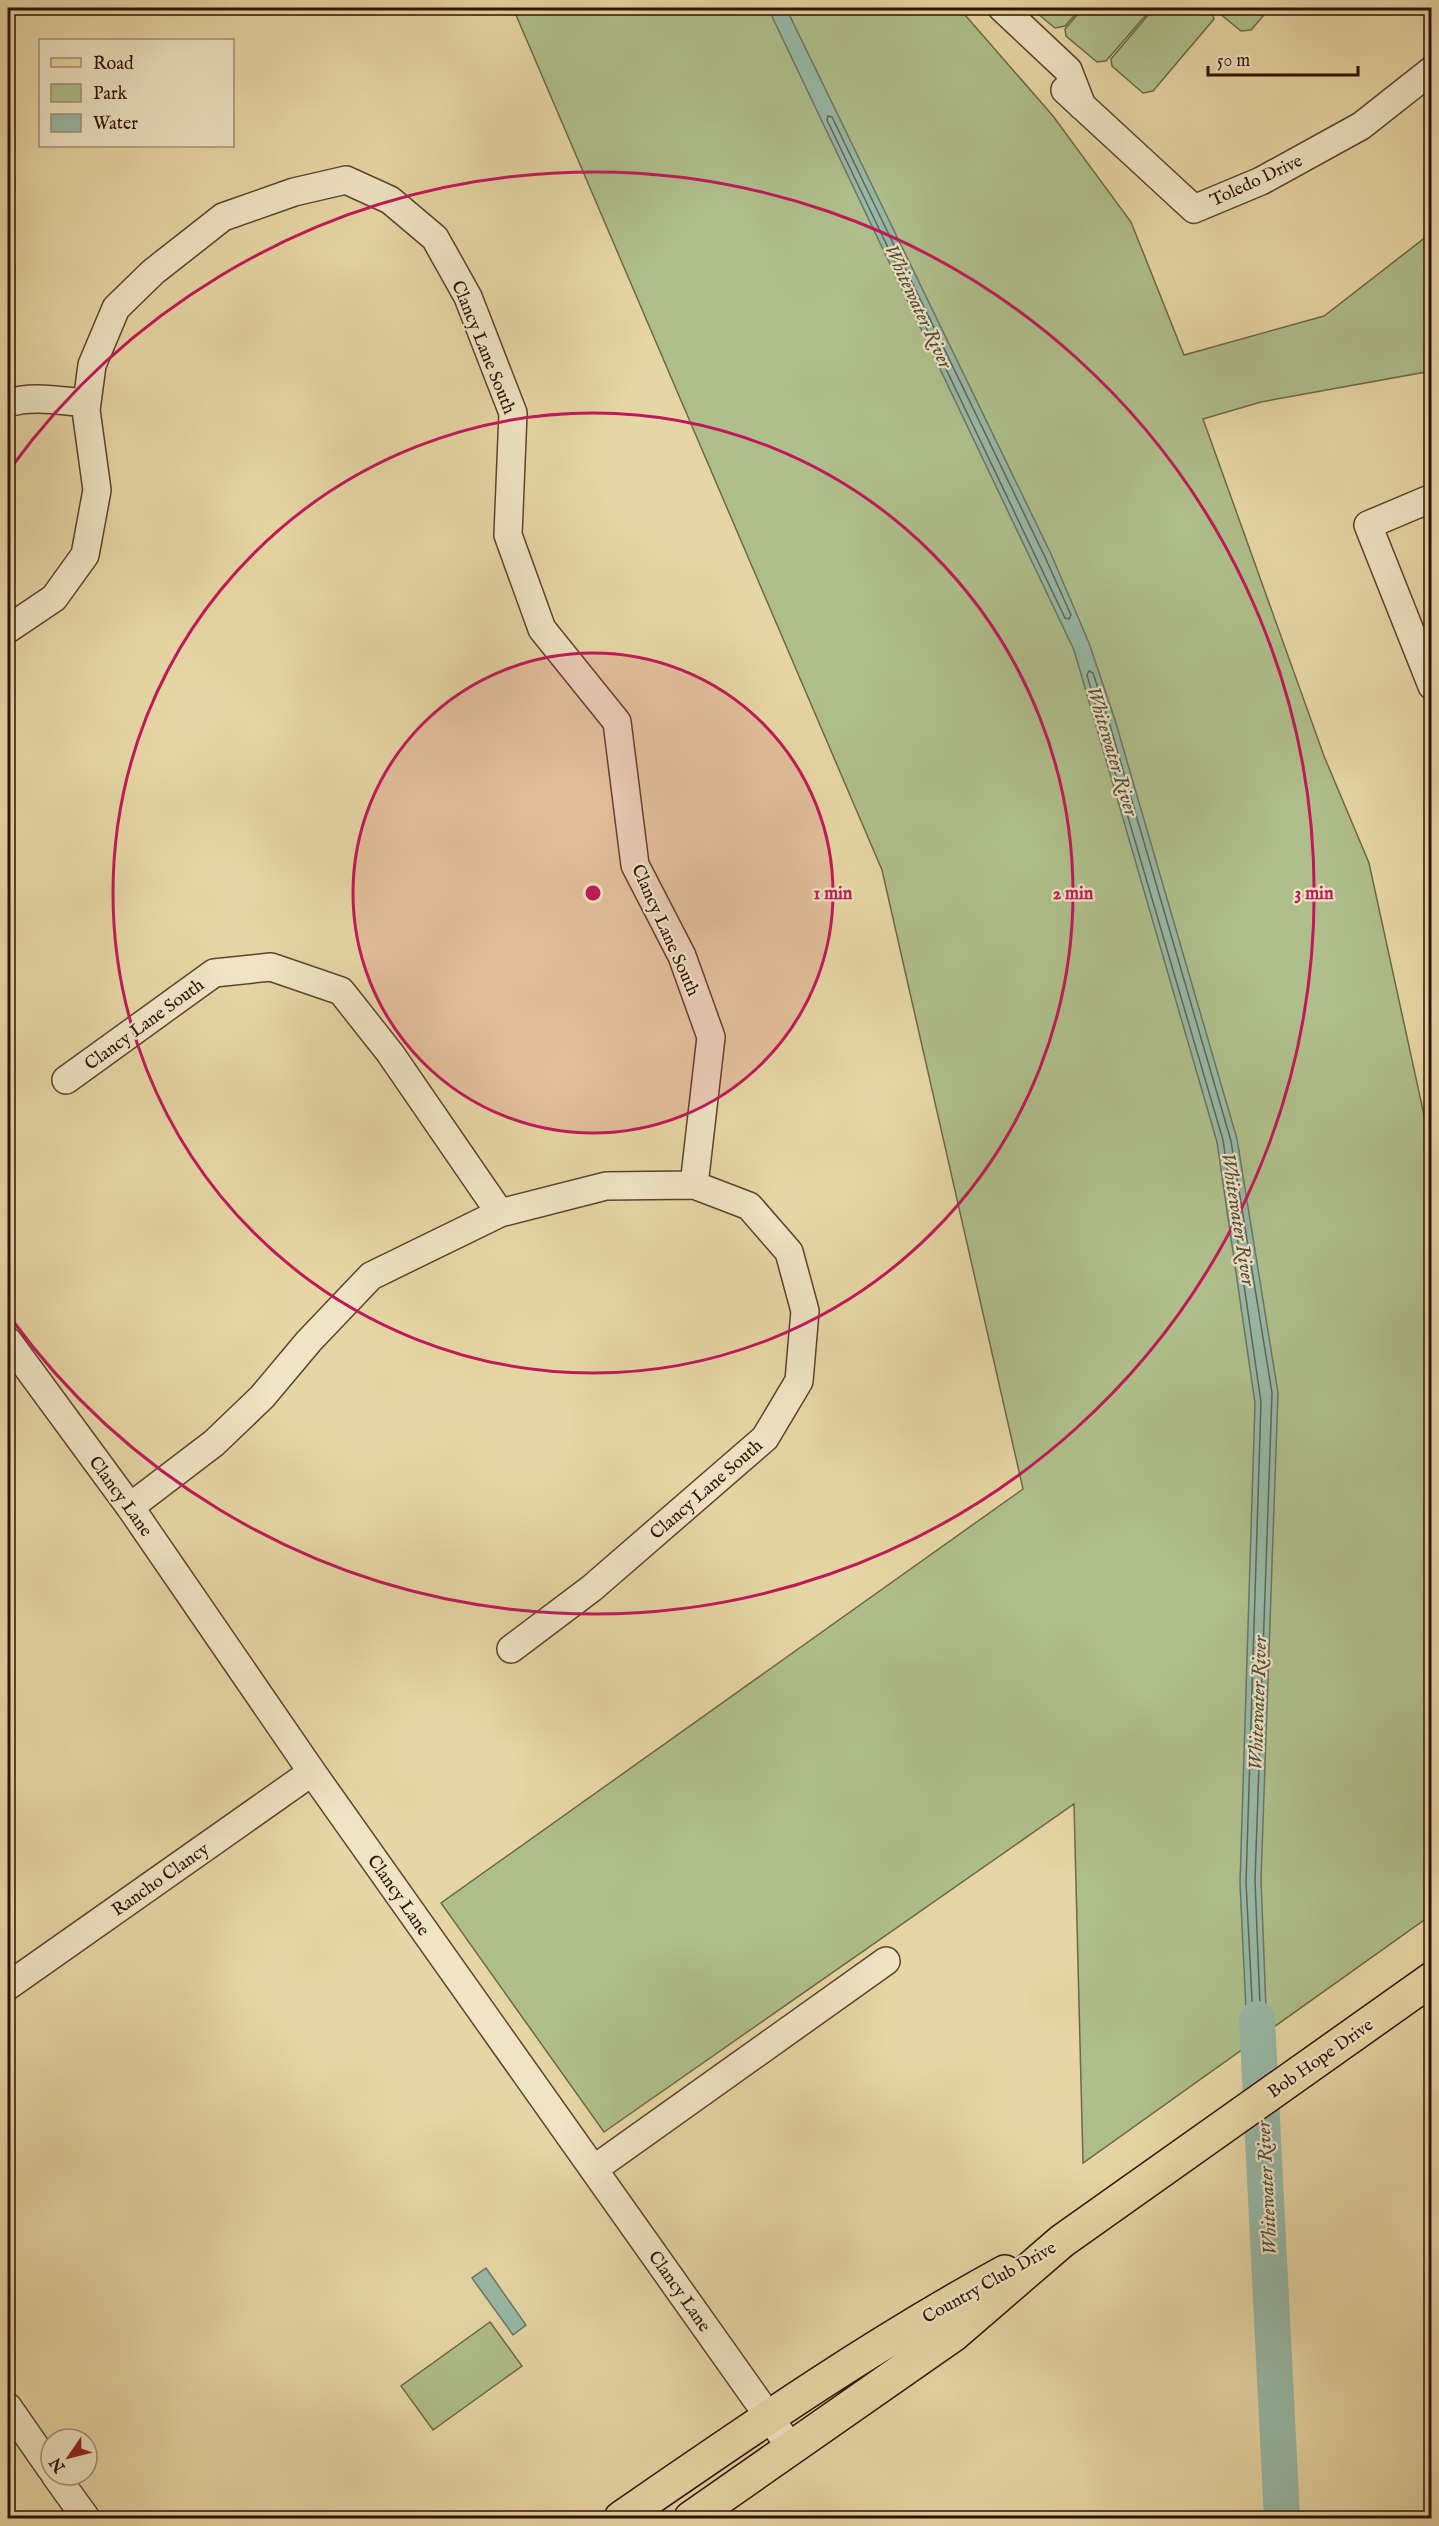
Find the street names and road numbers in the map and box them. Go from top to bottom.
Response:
street label: Toledo Drive [1207,150,1307,213]
street label: Clancy Lane South [445,277,520,418]
street label: Clancy Lane South [625,861,704,1001]
street label: Clancy Lane South [81,974,209,1076]
street label: Clancy Lane South [646,1435,768,1545]
street label: Clancy Lane [83,1452,157,1542]
street label: Rancho Clancy [108,1838,214,1922]
street label: Clancy Lane [361,1851,434,1941]
street label: Bob Hope Drive [1264,2014,1378,2104]
street label: Country Club Drive [919,2237,1061,2330]
street label: Clancy Lane [642,2247,715,2337]

